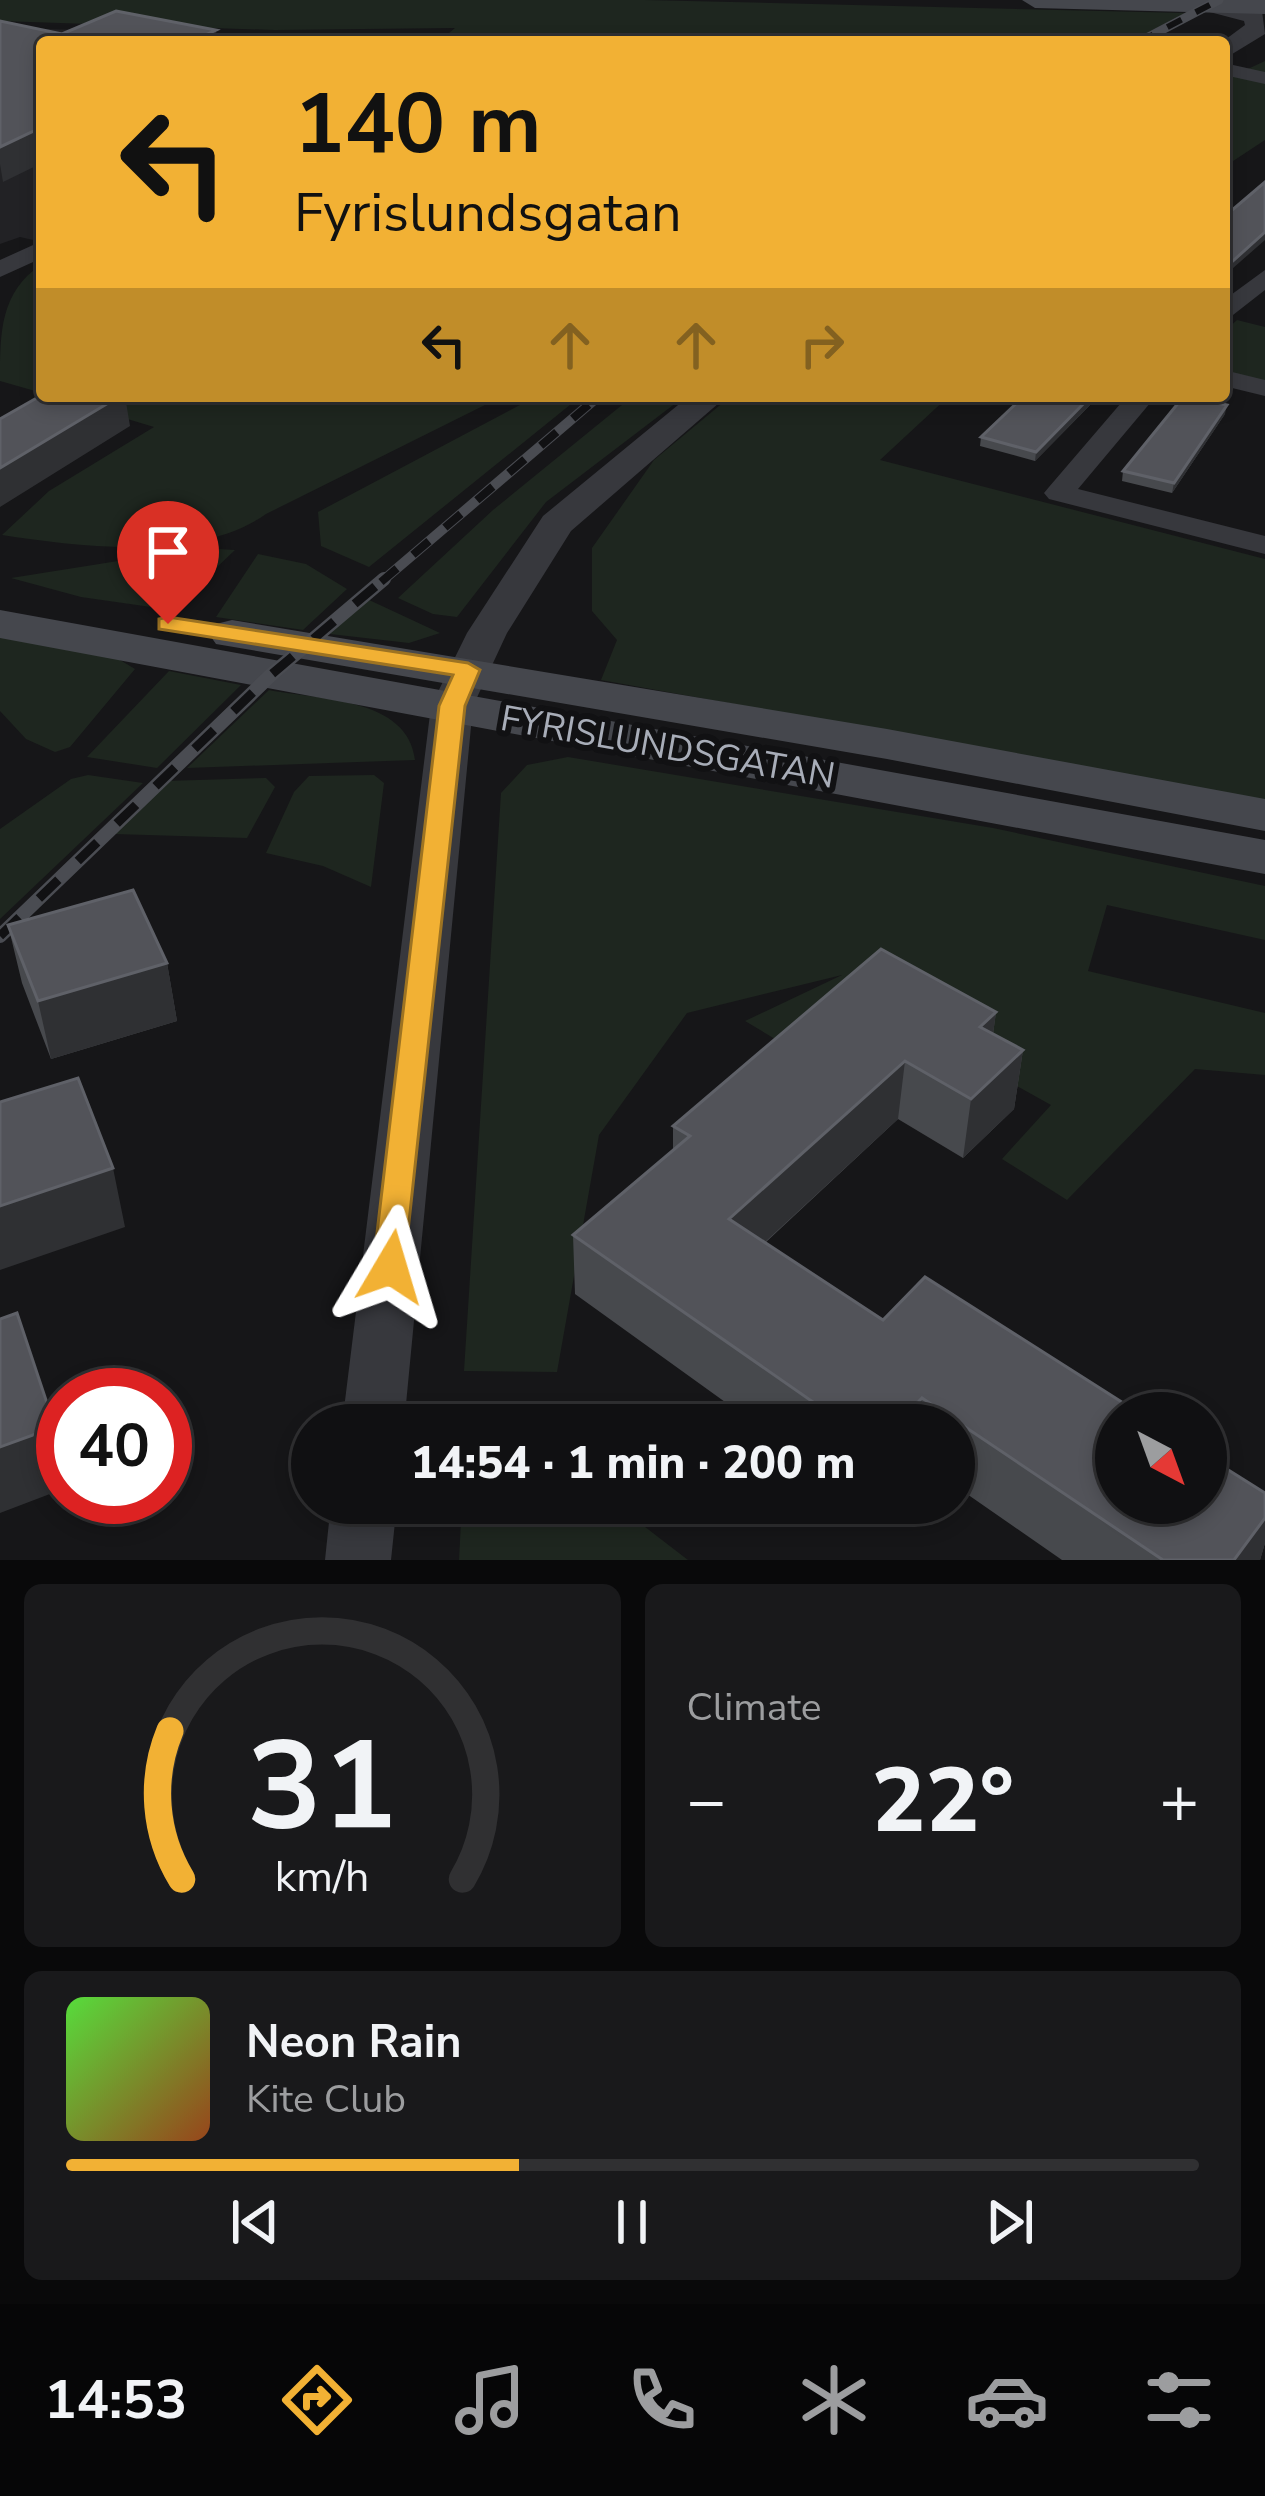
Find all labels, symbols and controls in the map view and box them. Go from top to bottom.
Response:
text: 140 m [294,67,542,182]
icon: left [96,84,252,240]
text: Fyrislundsgatan [294,176,682,250]
icon: left [411,312,477,378]
icon: ahead [537,312,603,378]
icon: ahead [663,312,729,378]
icon: right [789,312,855,378]
pin [117,501,219,624]
icon: arrive [135,519,201,585]
street label: FYRISLUNDSGATAN [497,694,839,801]
position arrow [328,1204,454,1330]
speed limit sign: 40 [36,1368,192,1524]
north arrow [1095,1392,1227,1524]
map controls [1095,1392,1227,1524]
text: 14:54 · 1 min · 200 m [410,1433,856,1494]
text: Climate [687,1681,822,1734]
text: 31 [247,1702,397,1872]
text: 22° [871,1740,1014,1863]
text: − [687,1756,726,1846]
text: + [1159,1756,1199,1846]
text: km/h [275,1847,370,1905]
text: Neon Rain [246,2012,462,2073]
text: Kite Club [246,2073,406,2126]
icon: previous [222,2189,288,2255]
icon: pause [599,2189,665,2255]
icon: next [977,2189,1043,2255]
icon: directions [275,2358,359,2442]
icon: music [448,2358,532,2442]
icon: phone [620,2358,704,2442]
icon: climate [792,2358,876,2442]
icon: car [965,2358,1049,2442]
icon: filters [1137,2358,1221,2442]
text: 14:53 [44,2363,187,2437]

